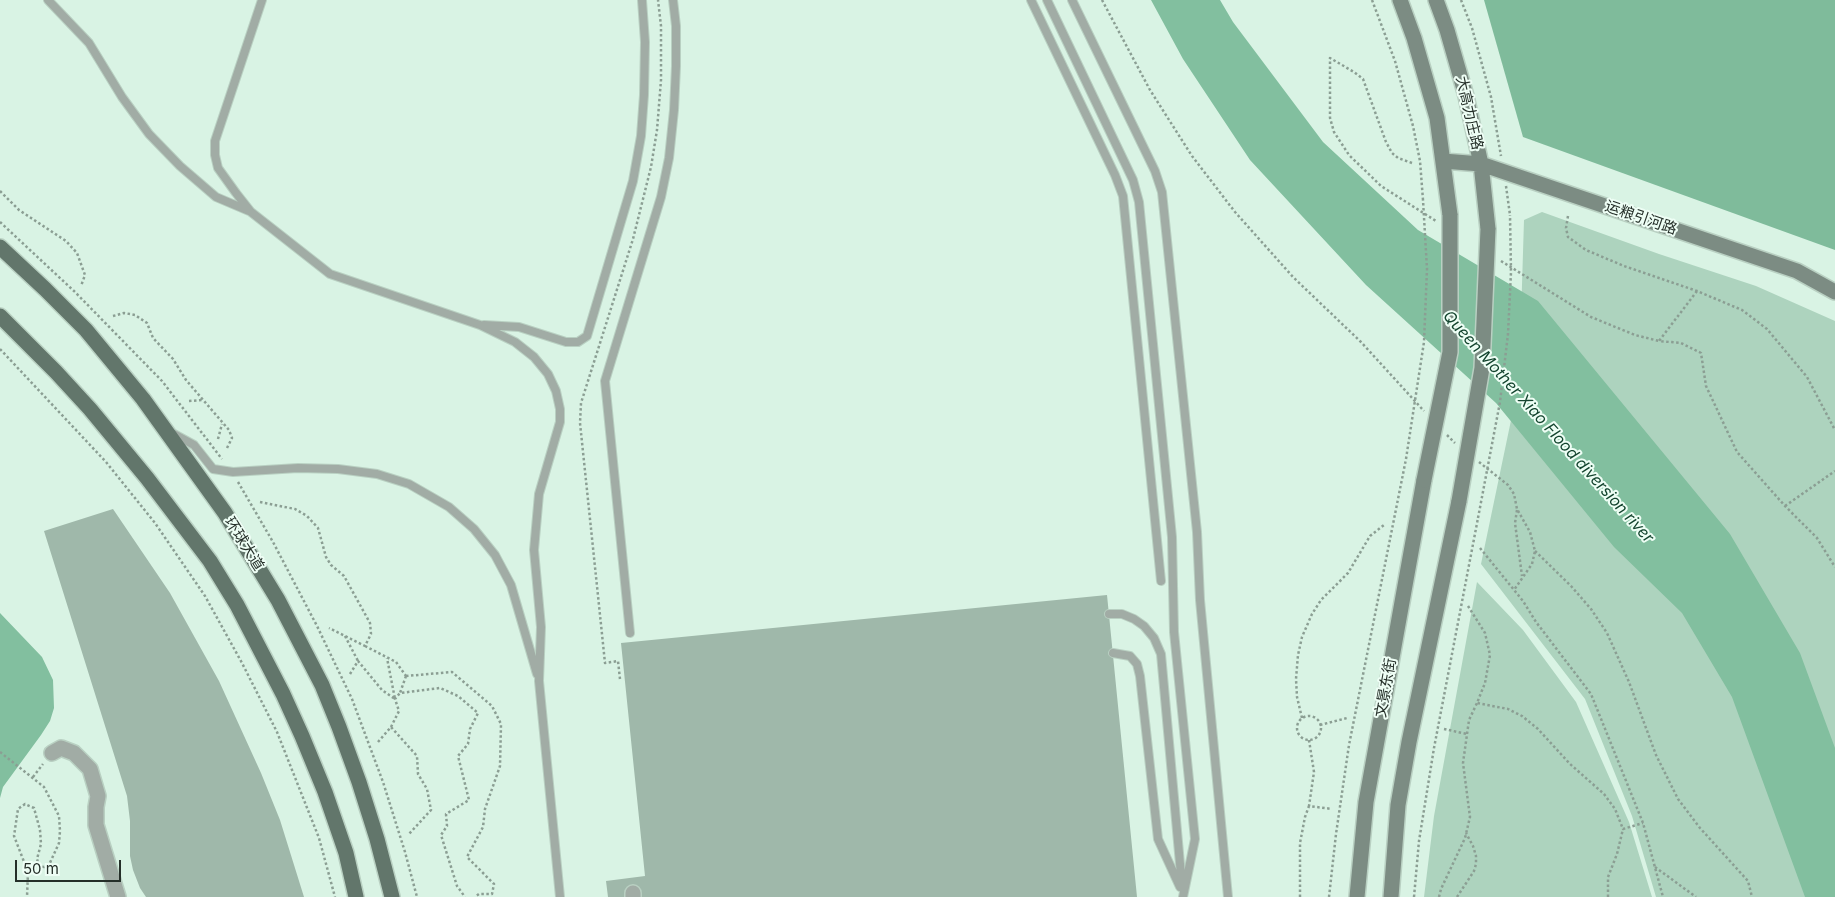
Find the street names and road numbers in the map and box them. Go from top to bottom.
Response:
street label: 大高力庄路 [1452,74,1486,152]
street label: 运粮引河路 [1603,197,1679,239]
street label: 环球大道 [220,514,268,574]
street label: 文景东街 [1372,657,1400,719]

